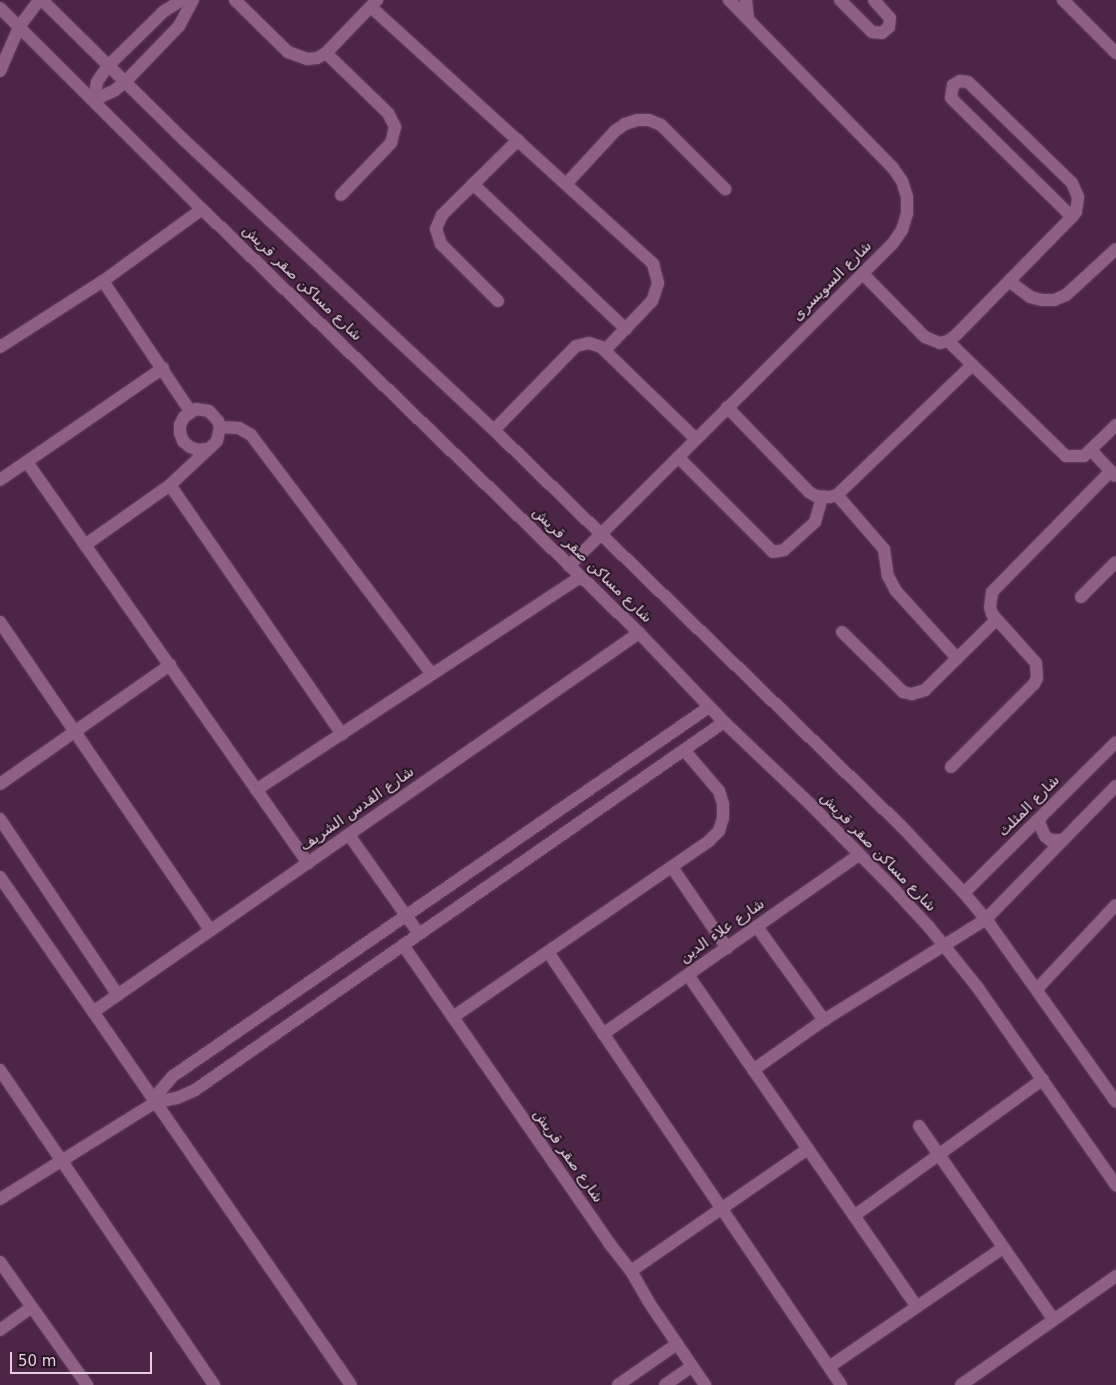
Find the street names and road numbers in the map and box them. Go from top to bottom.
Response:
street label: شارع مساكن صقر قريش [238,221,366,345]
street label: شارع السويسرى [788,237,876,325]
street label: شارع مساكن صقر قريش [528,503,656,627]
street label: شارع القدس الشريف [296,763,418,855]
street label: شارع المثلث [994,771,1064,841]
street label: شارع مساكن صقر قريش [816,788,940,916]
street label: شارع علاء الدين [676,895,768,967]
street label: شارع صقر قريش [529,1106,607,1206]

